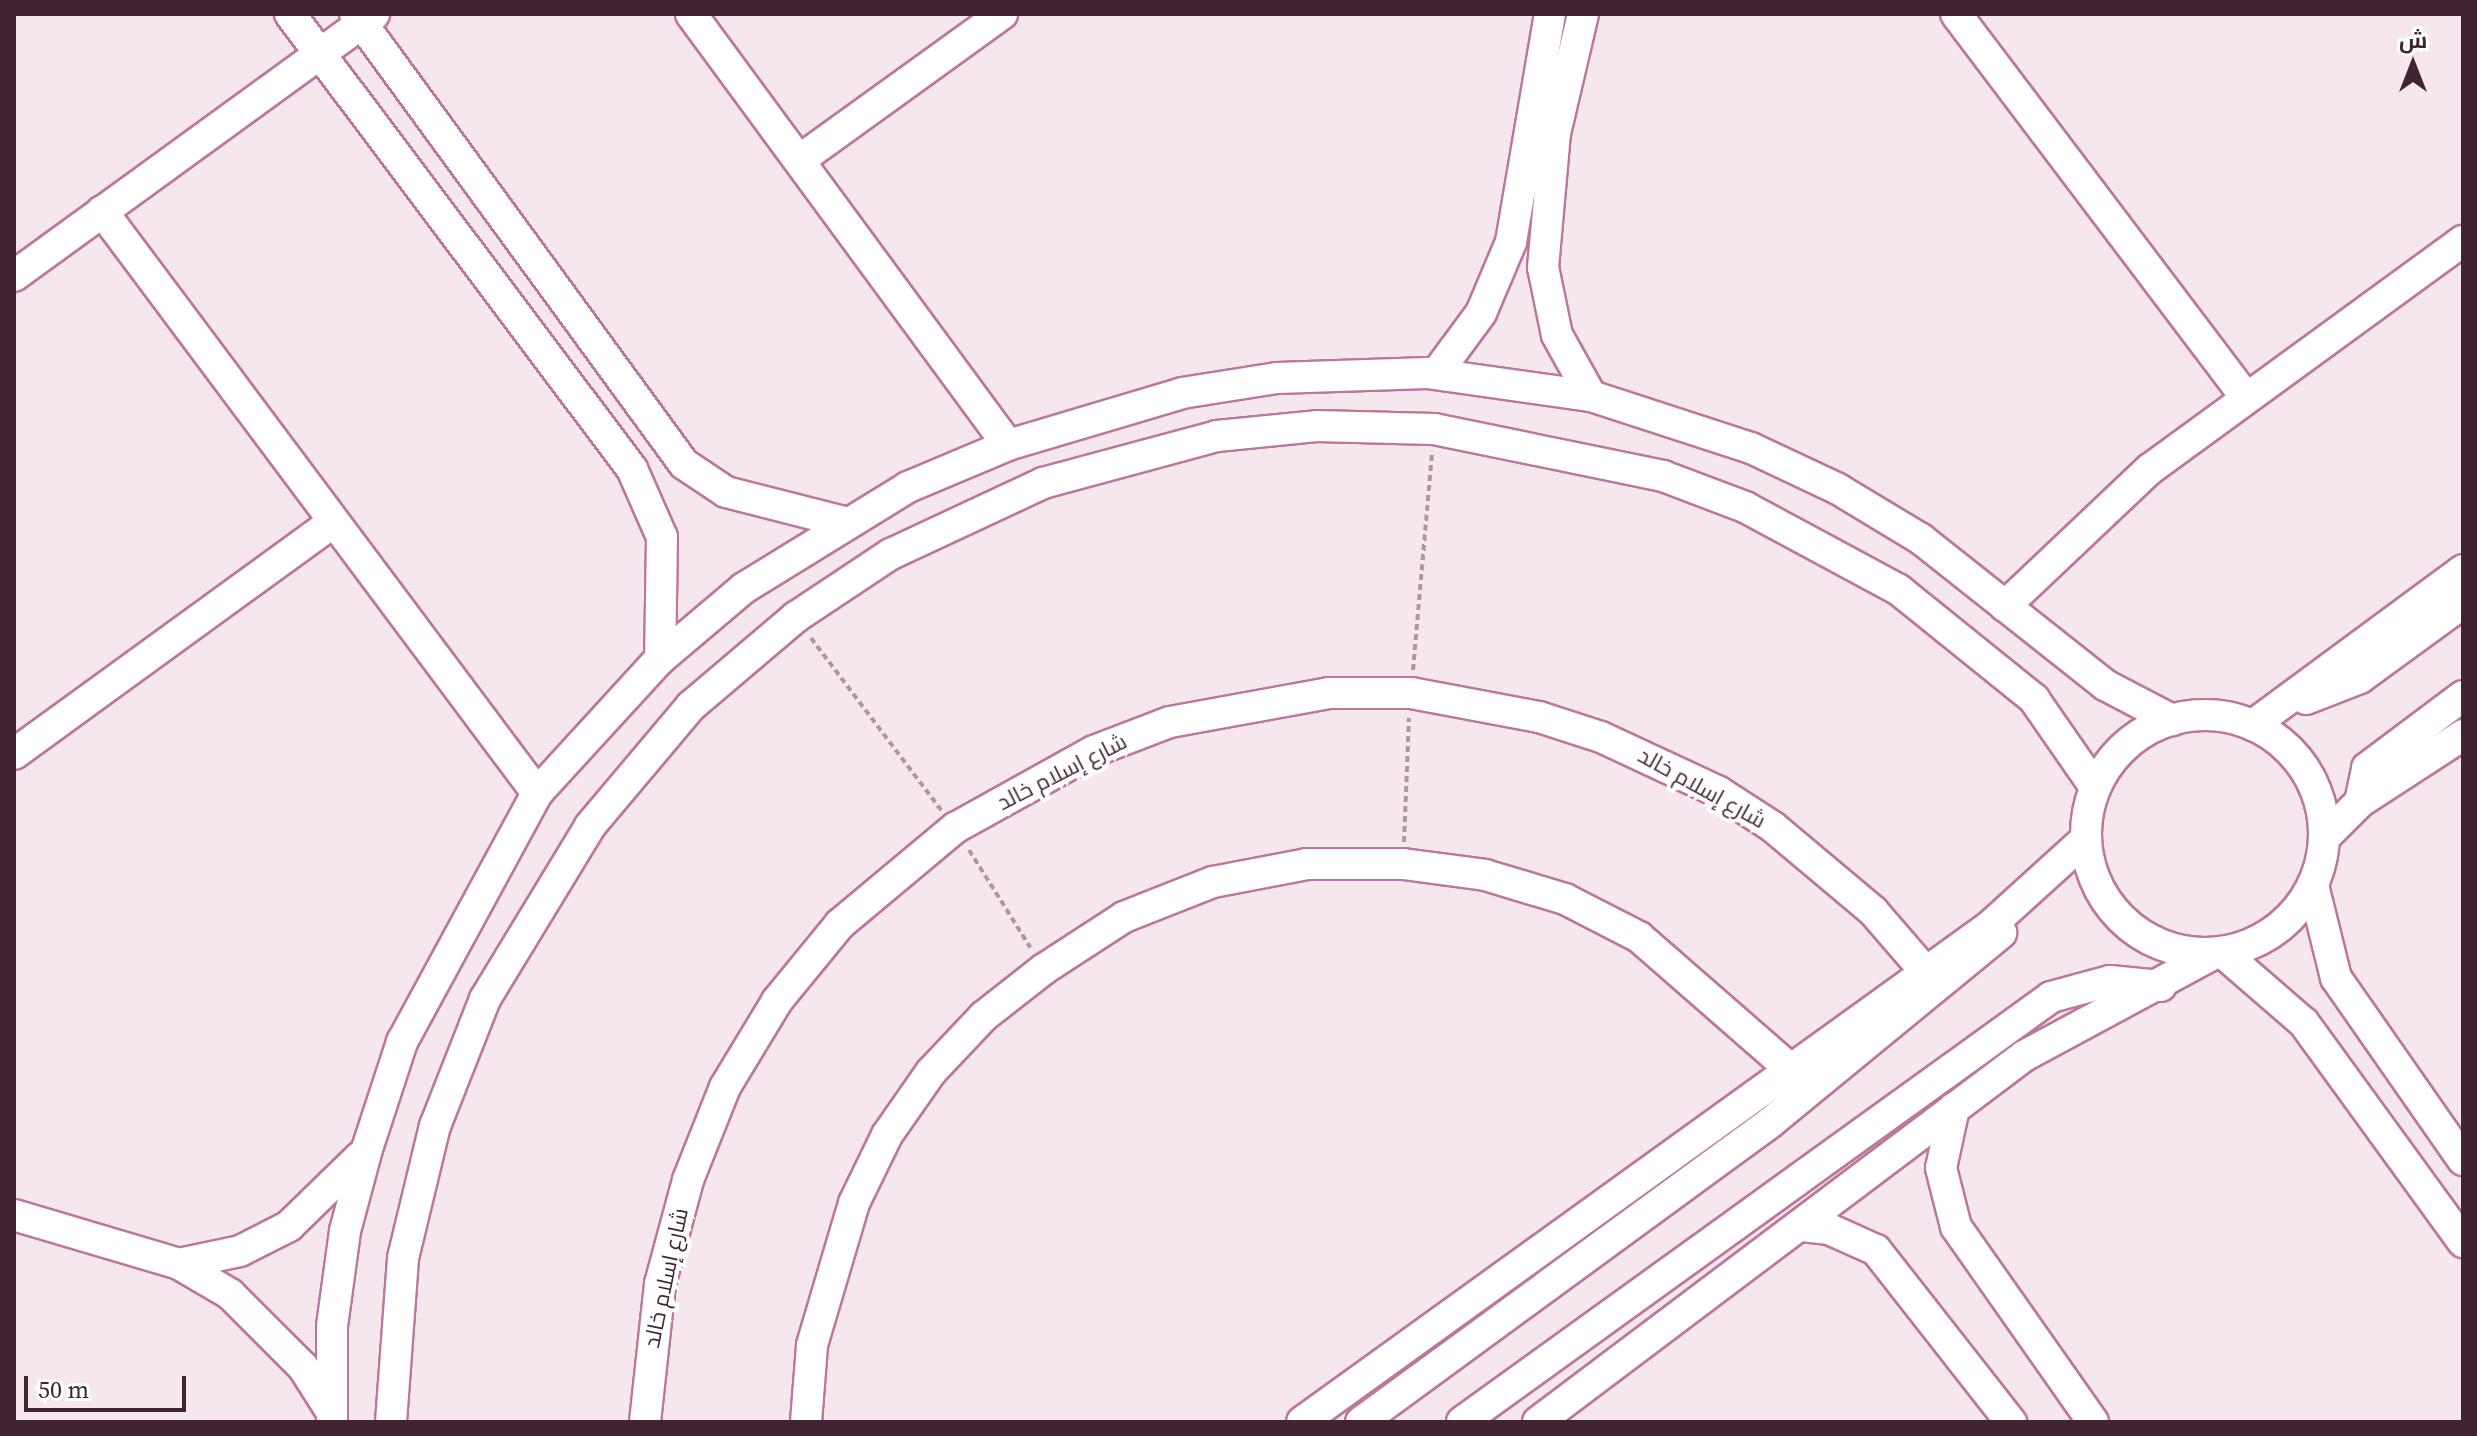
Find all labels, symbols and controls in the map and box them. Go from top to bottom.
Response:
north arrow [2373,24,2453,104]
text: ش [2399,25,2427,55]
street label: شارع إسلام خالد [993,728,1131,816]
street label: شارع إسلام خالد [1633,742,1771,834]
street label: شارع إسلام خالد [638,1206,694,1350]
scale bar [28,1360,190,1410]
text: 50 m [38,1373,89,1406]

